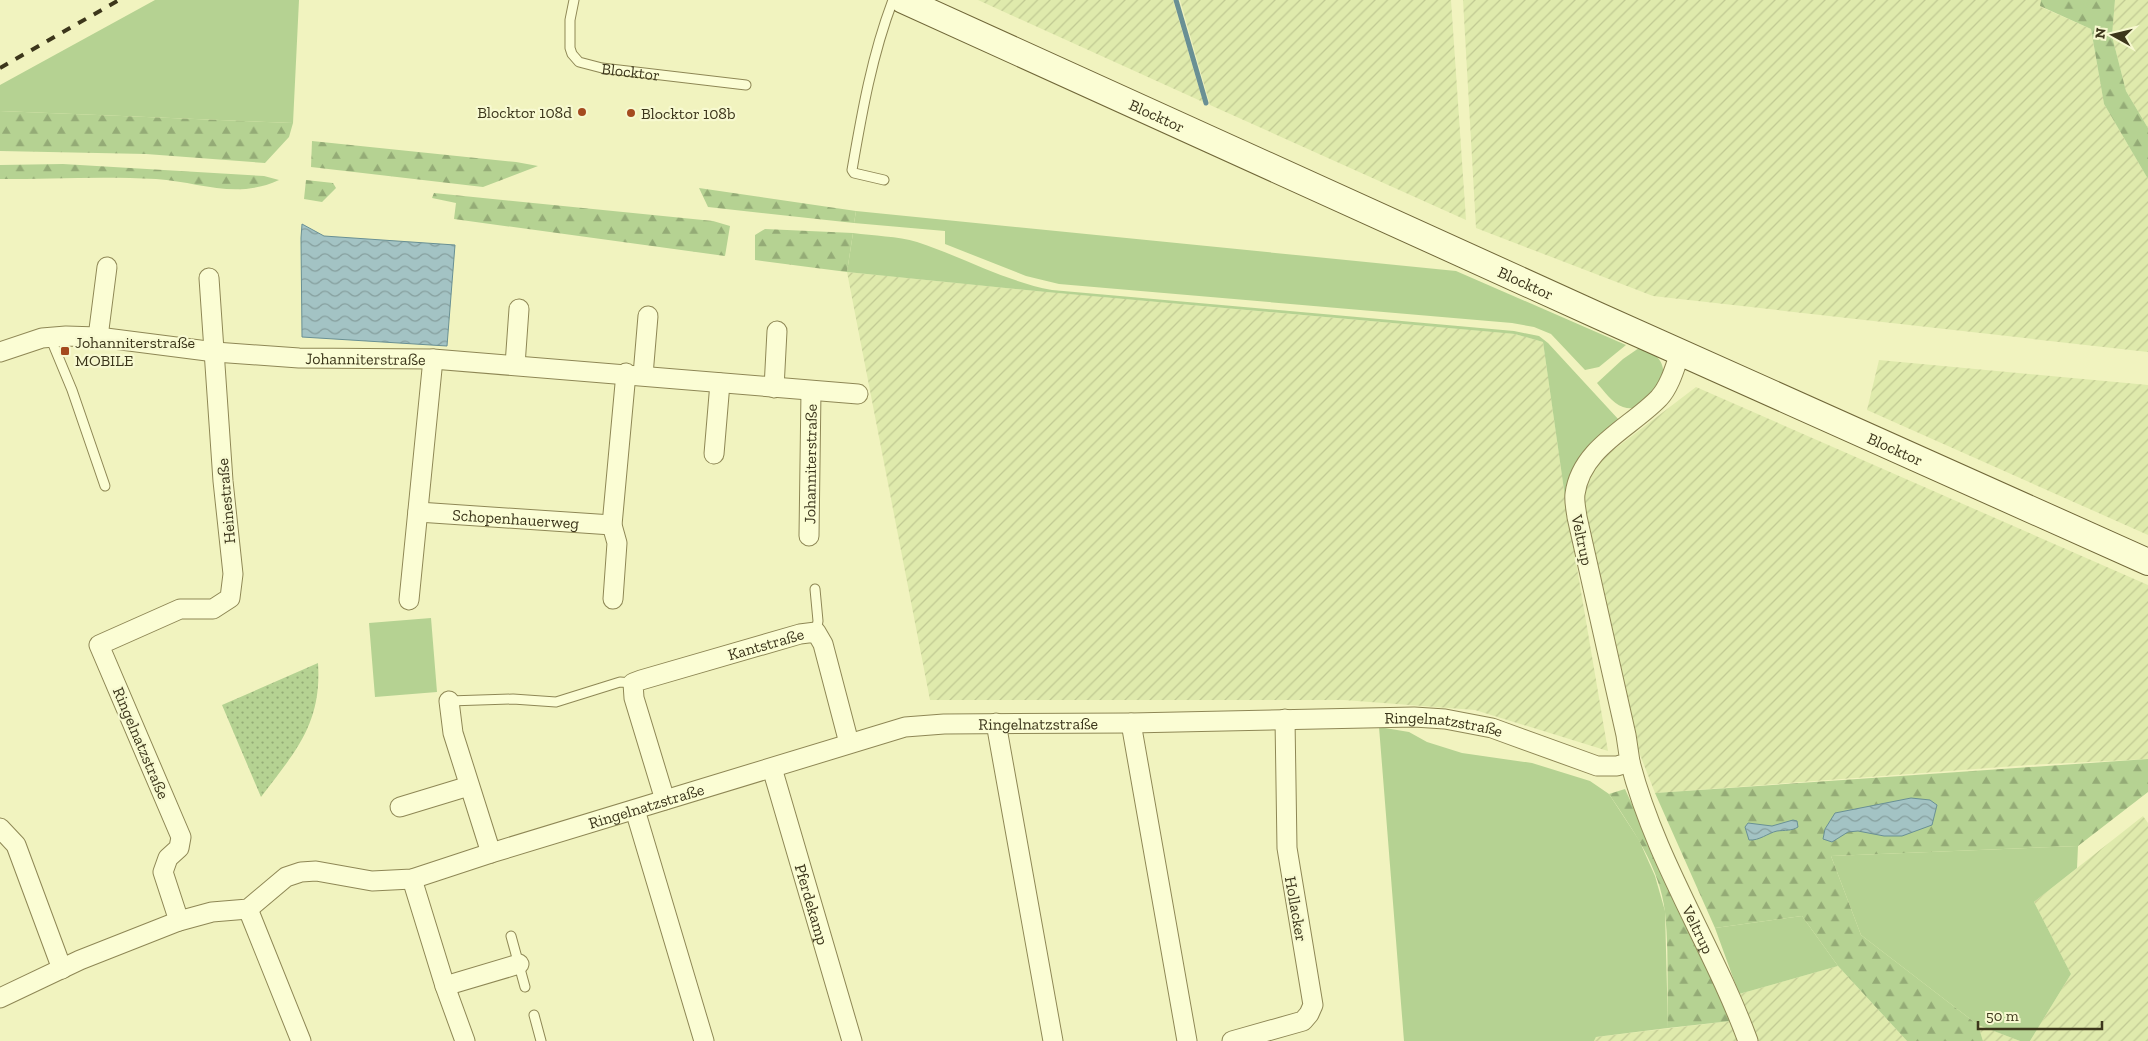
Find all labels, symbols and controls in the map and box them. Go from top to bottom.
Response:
north arrow [2088,10,2138,60]
text: N [2091,26,2110,40]
street label: Blocktor [600,59,661,84]
street label: Blocktor [1126,95,1188,136]
place label: Blocktor 108d [477,103,572,122]
place label: Blocktor 108b [641,104,736,123]
marker: Blocktor 108d [576,106,588,118]
marker: Blocktor 108b [625,107,637,119]
street label: Blocktor [1495,262,1557,304]
place label: Johanniterstraße MOBILE [75,333,195,370]
marker: Johanniterstraße MOBILE [59,345,71,357]
street label: Johanniterstraße [305,349,426,368]
street label: Johanniterstraße [800,404,820,524]
street label: Blocktor [1865,428,1926,470]
street label: Heinestraße [213,457,239,545]
street label: Schopenhauerweg [452,505,580,532]
street label: Veltrup [1567,512,1597,567]
street label: Kantstraße [725,624,806,664]
street label: Ringelnatzstraße [109,684,173,802]
street label: Ringelnatzstraße [1384,707,1506,741]
street label: Ringelnatzstraße [978,714,1098,733]
street label: Ringelnatzstraße [586,779,706,832]
street label: Pferdekamp [791,862,833,947]
street label: Hollacker [1281,875,1311,943]
street label: Veltrup [1678,901,1718,957]
scale bar [1978,998,2102,1030]
text: 50 m [1986,1007,2019,1025]

